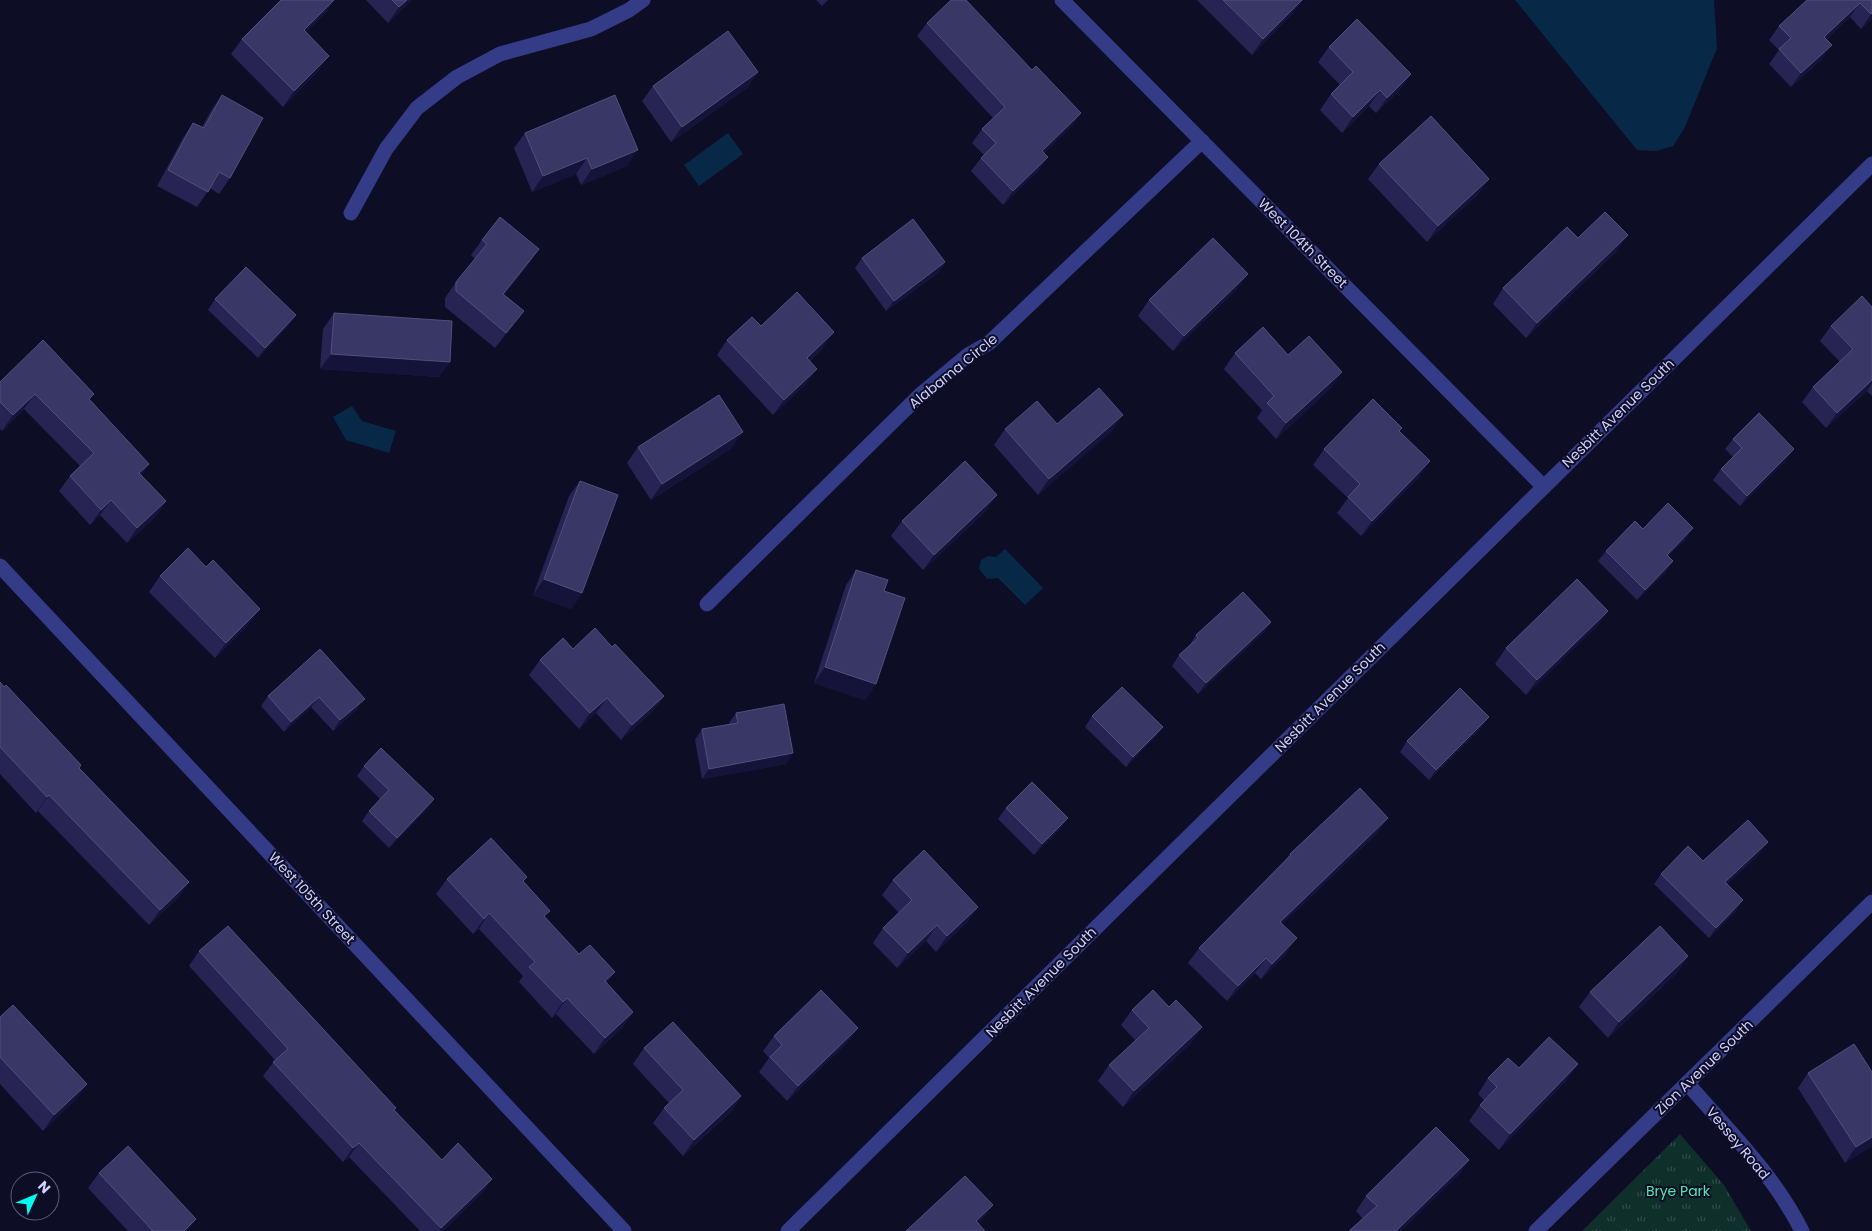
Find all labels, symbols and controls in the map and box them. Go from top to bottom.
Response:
street label: West 104th Street [1254,194,1352,292]
street label: Alabama Circle [904,329,1002,413]
street label: Nesbitt Avenue South [1557,354,1679,472]
street label: Nesbitt Avenue South [1270,637,1390,757]
street label: West 105th Street [264,848,360,948]
street label: Nesbitt Avenue South [981,922,1101,1042]
street label: Zion Avenue South [1651,1015,1757,1119]
street label: Vessey Road [1702,1102,1774,1184]
north arrow [10,1171,60,1221]
text: N [34,1176,55,1198]
park label: Brye Park [1646,1181,1711,1201]

